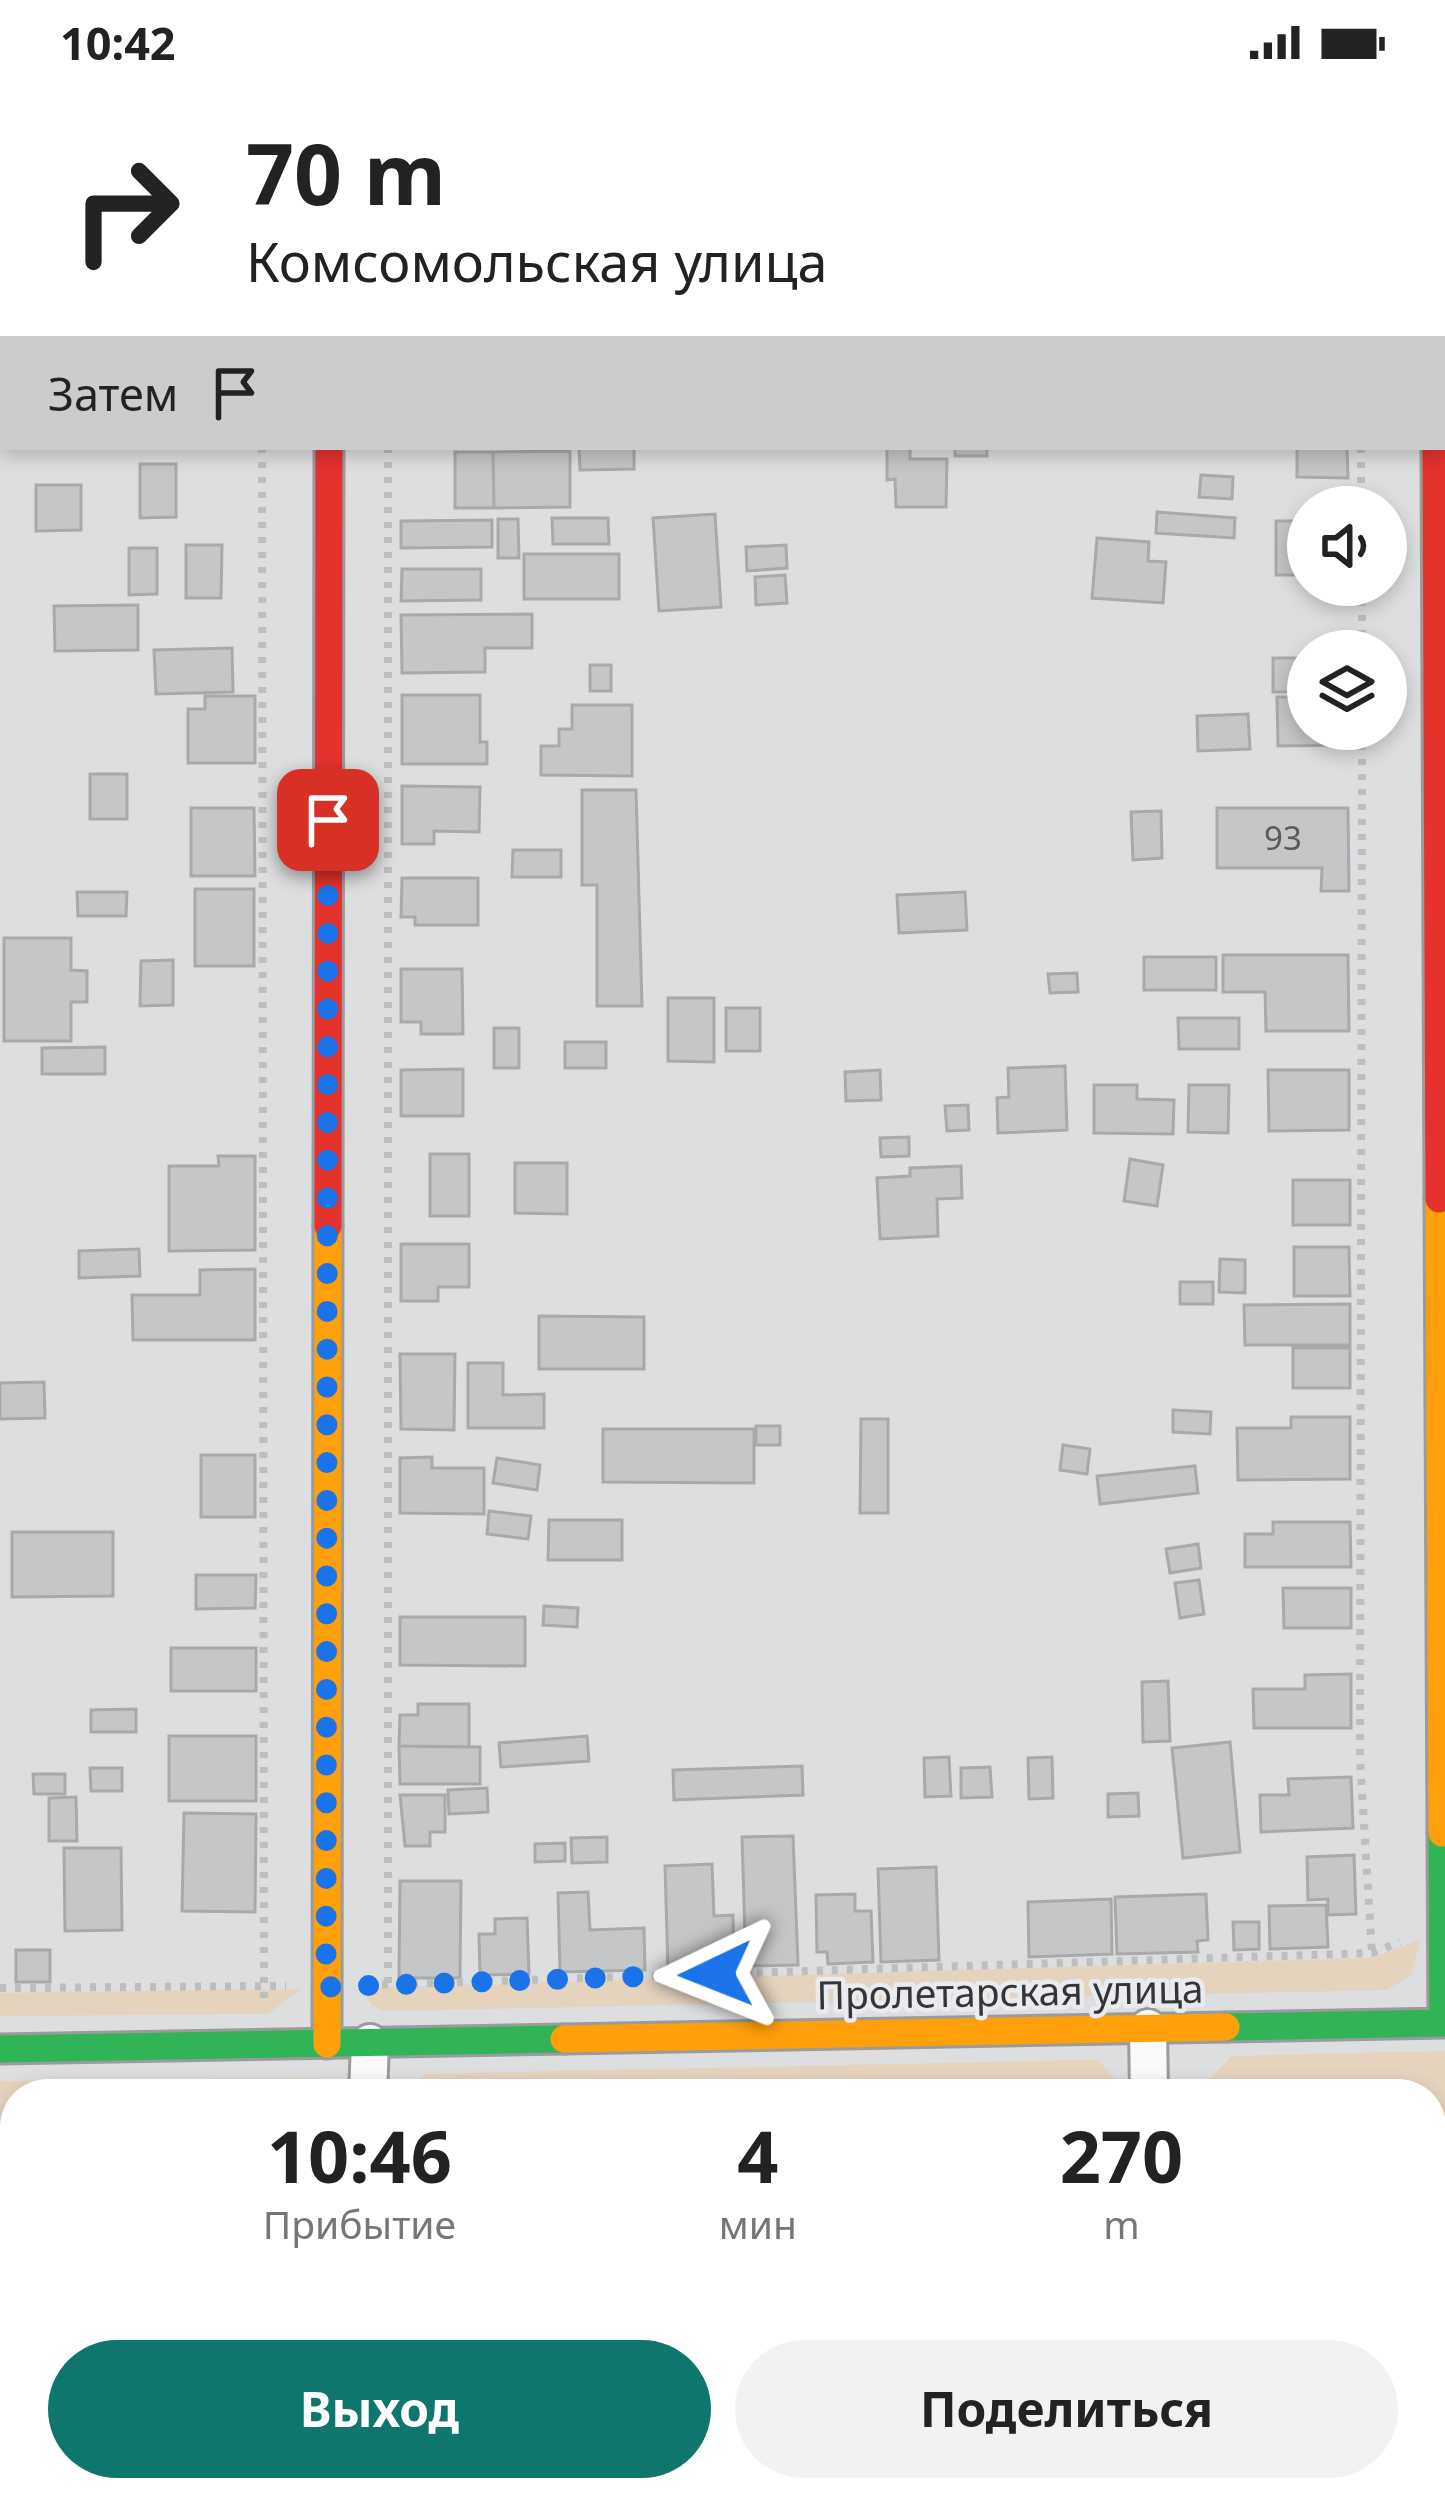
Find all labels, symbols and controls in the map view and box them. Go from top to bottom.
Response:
text: 10:42 [60,12,176,73]
text: 70 m [246,115,446,230]
icon: right [48,132,204,288]
text: Комсомольская улица [246,224,828,298]
icon: arrive [202,360,268,426]
text: Затем [48,363,178,424]
map controls [1287,486,1407,750]
button: sound [1287,486,1407,606]
button: layers [1287,630,1407,750]
pin [277,769,379,871]
icon: arrive [295,787,361,853]
house number: 93 [1264,815,1302,860]
position arrow [653,1911,779,2037]
street label: Пролетарская улица [816,1961,1204,2020]
text: 10:46 [267,2106,452,2204]
text: 4 [737,2106,778,2204]
text: 270 [1060,2106,1183,2204]
text: Прибытие [263,2197,456,2250]
text: мин [719,2197,797,2250]
text: m [1103,2197,1140,2250]
button: Выход [48,2340,711,2478]
button: Поделиться [735,2340,1398,2478]

